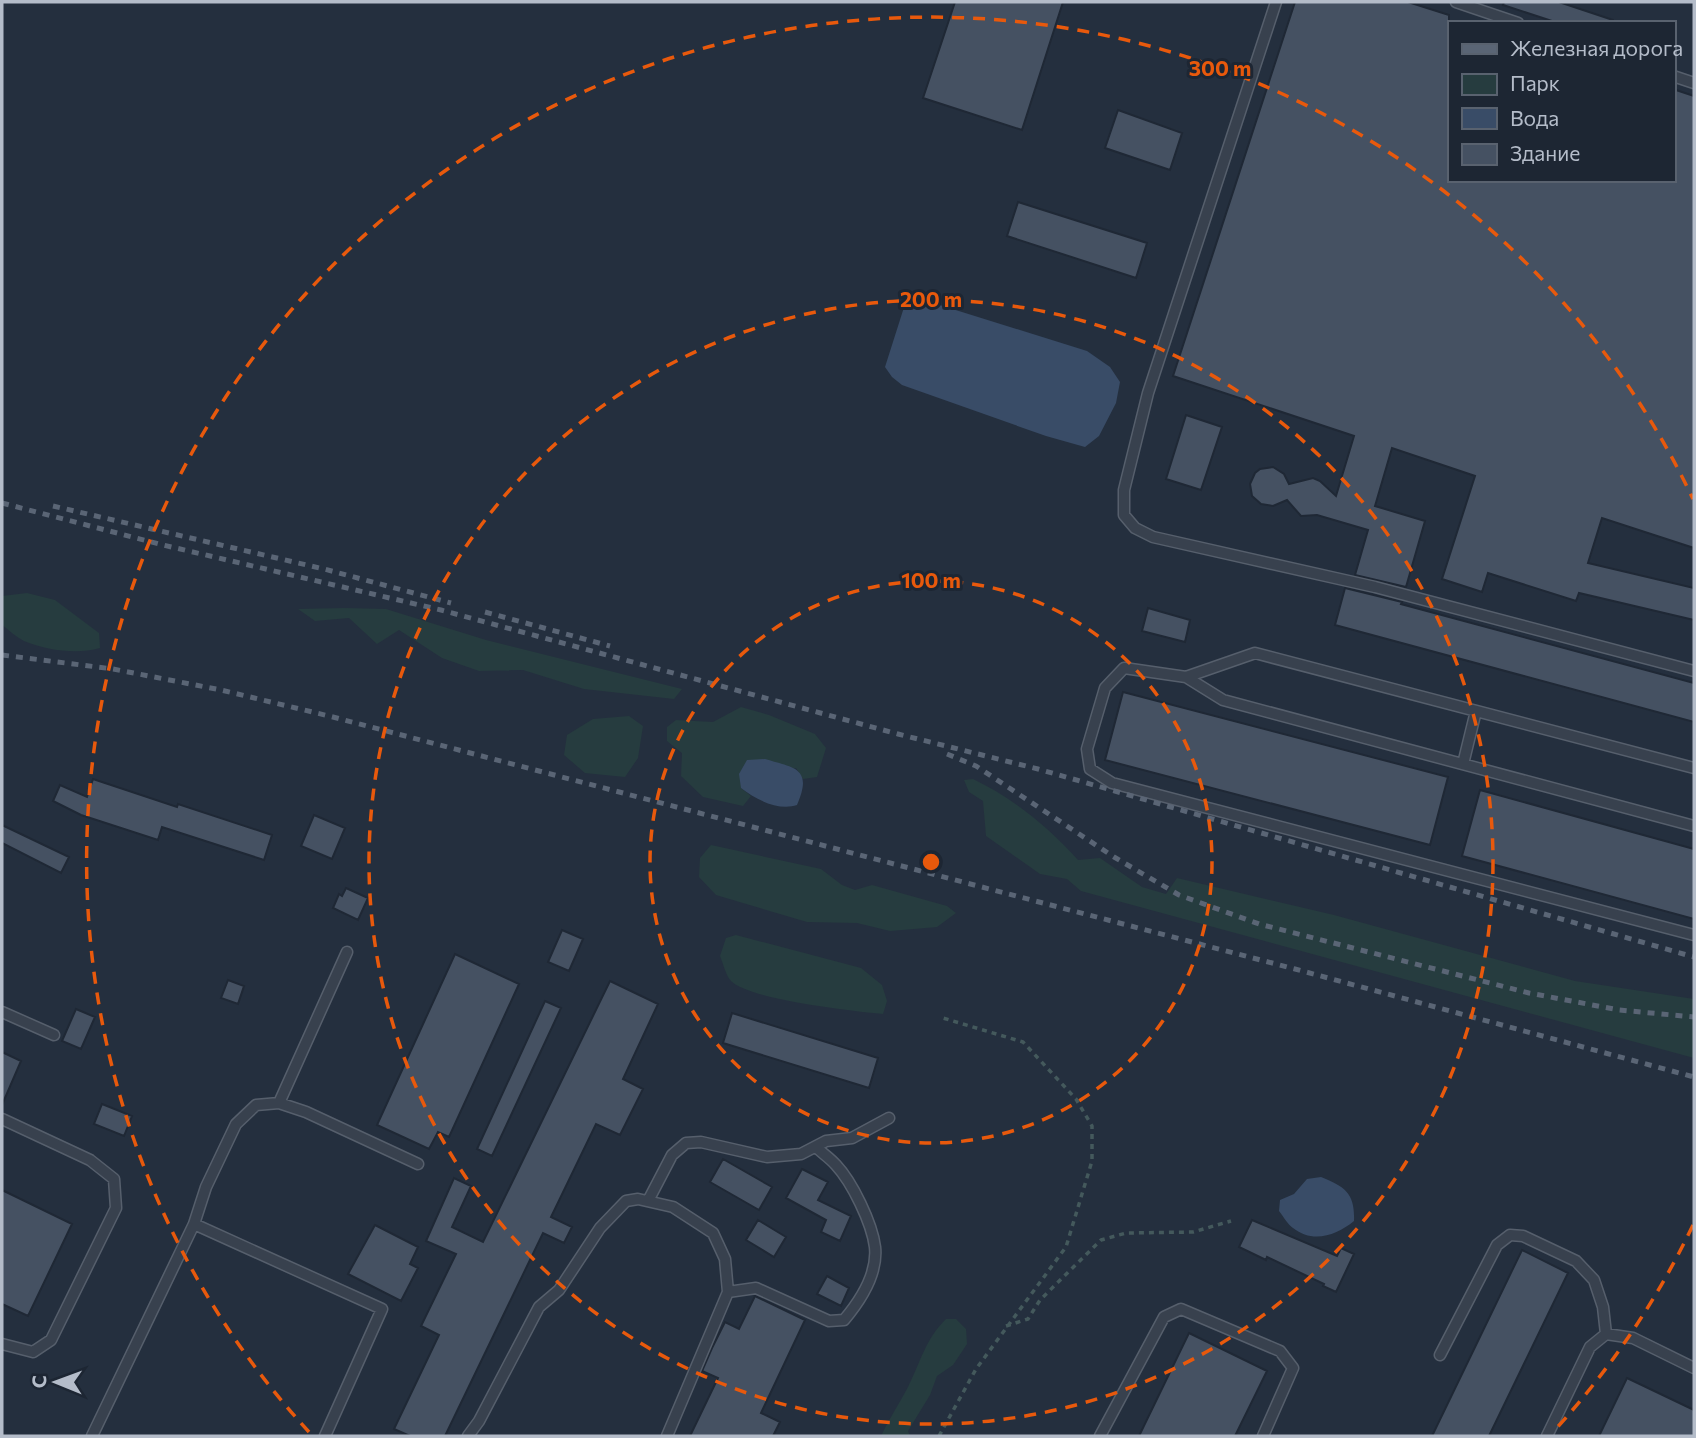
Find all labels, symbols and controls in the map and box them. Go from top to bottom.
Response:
legend [1448,21,1675,182]
text: Железная дорога [1510,35,1683,60]
text: 300 m [1189,55,1251,80]
text: Парк [1510,70,1560,95]
text: Вода [1510,105,1559,130]
text: Здание [1510,140,1580,165]
text: 200 m [900,286,962,311]
text: 100 m [901,567,961,592]
centre of rings [919,850,943,874]
north arrow [21,1347,91,1417]
text: С [27,1375,50,1388]

